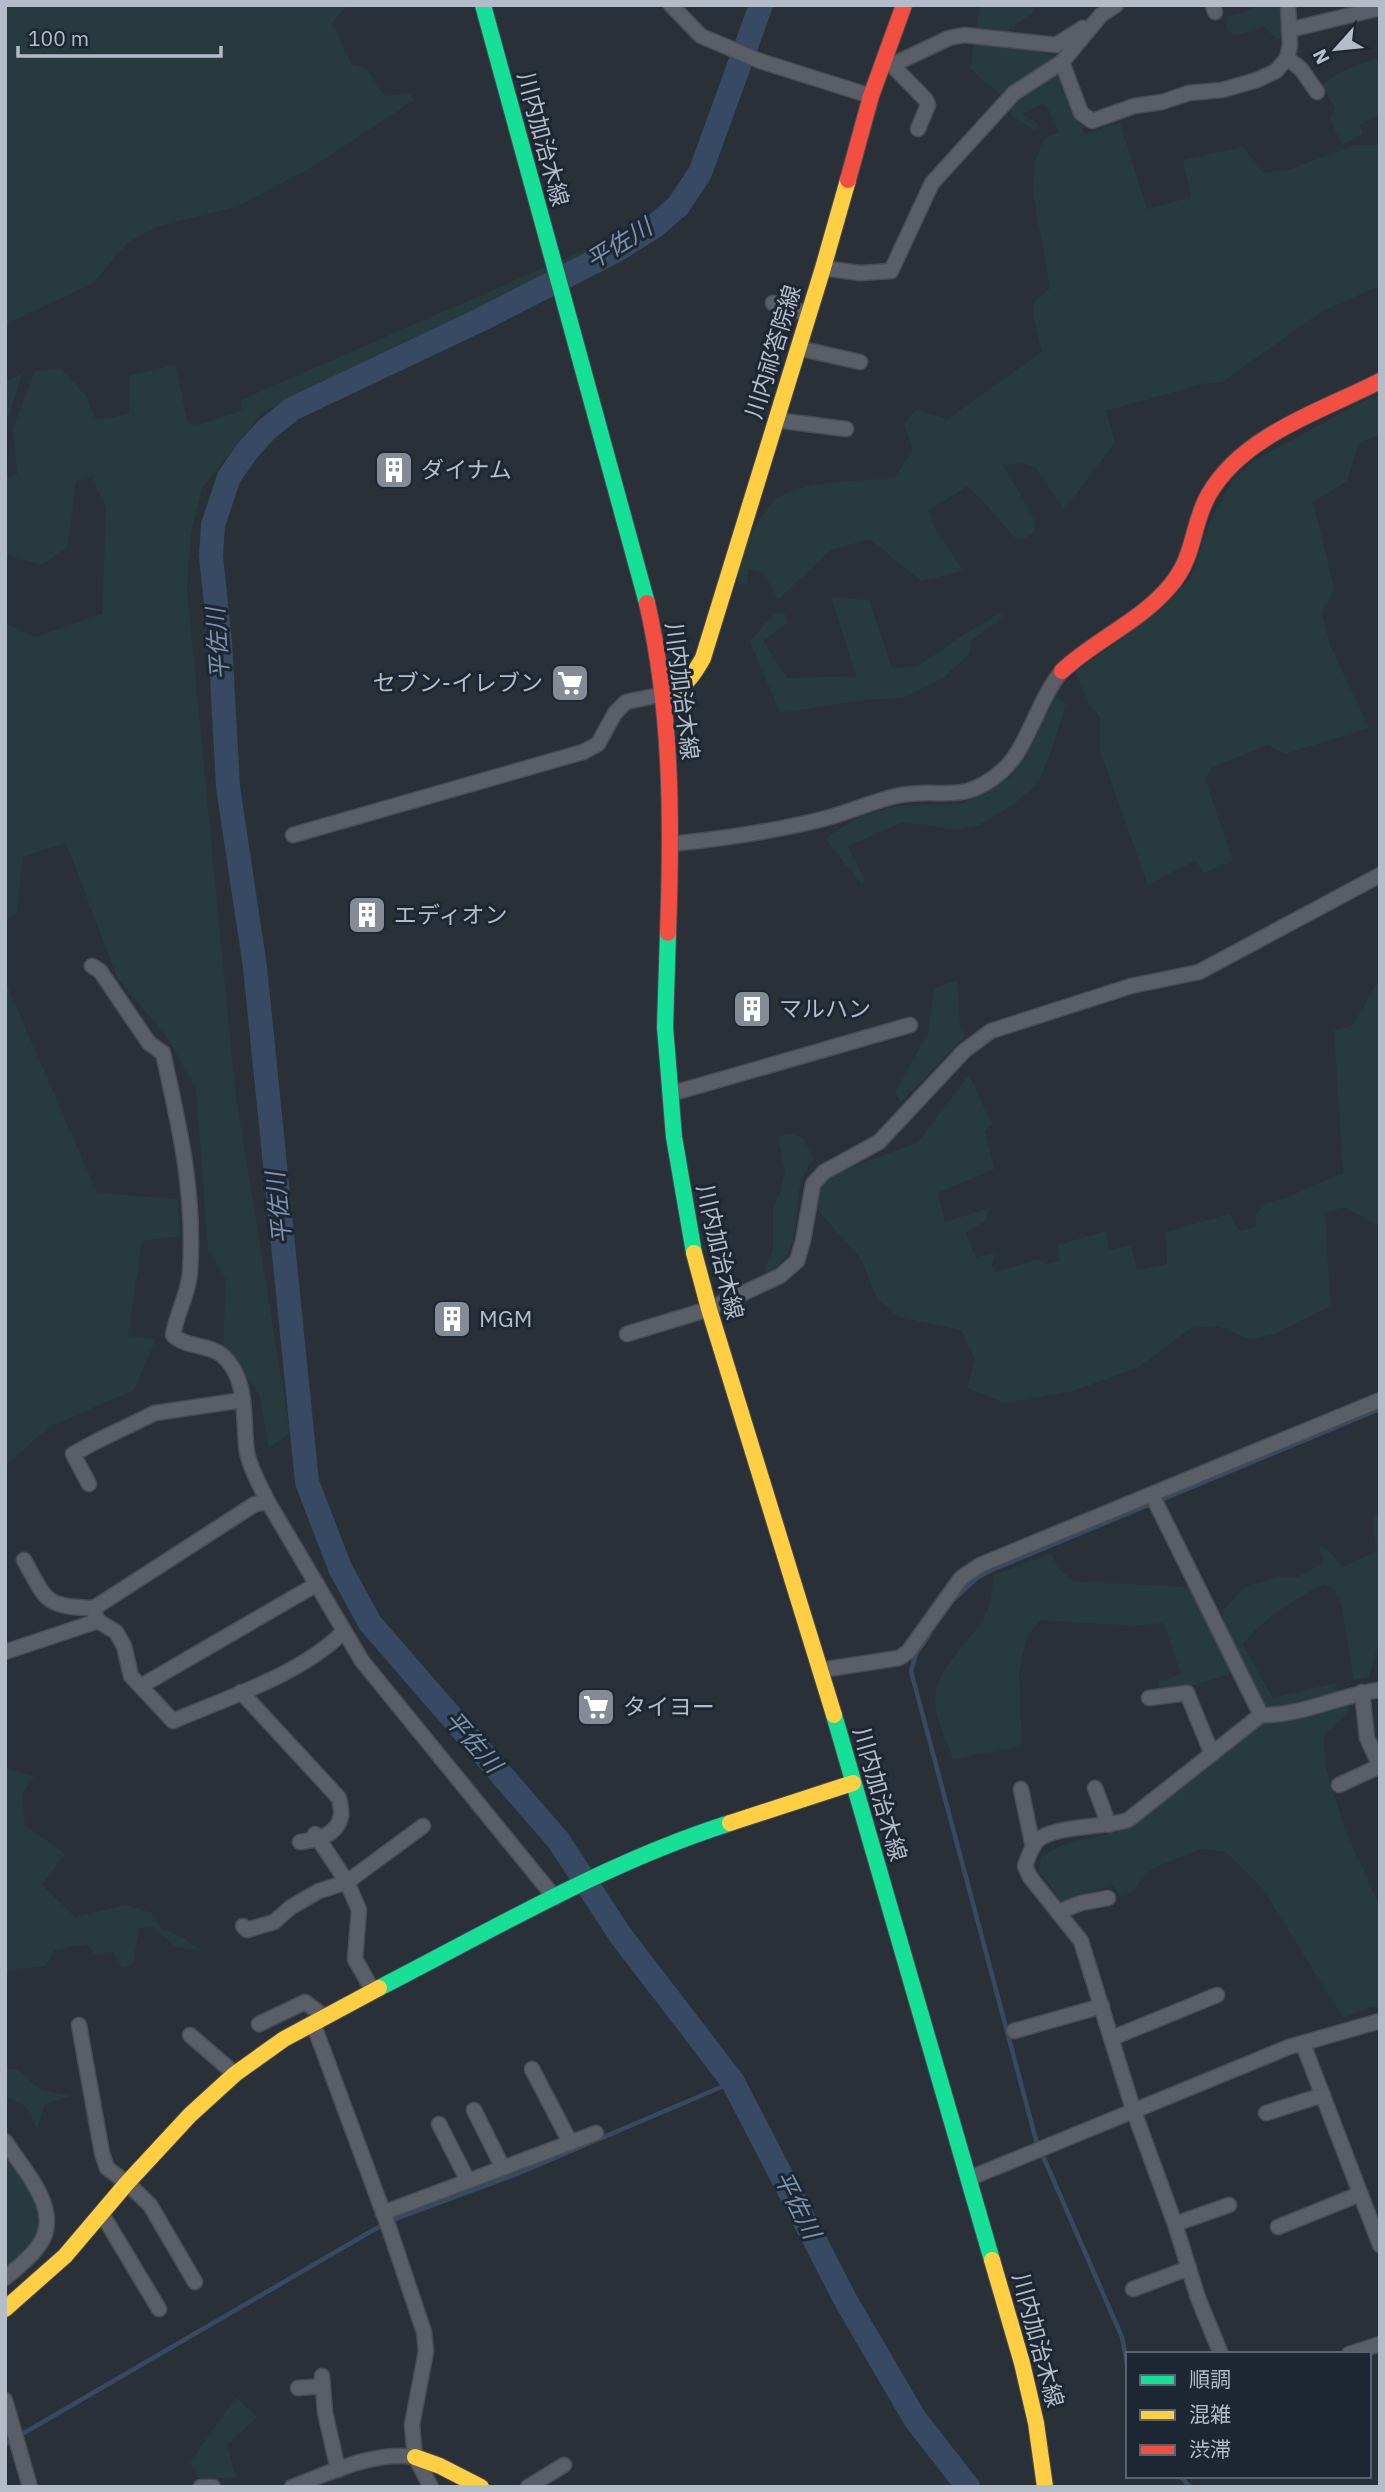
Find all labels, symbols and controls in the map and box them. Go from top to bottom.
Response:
scale bar [18,14,220,58]
north arrow [1301,14,1371,84]
text: 100 m [28,24,89,52]
text: N [1307,45,1335,68]
street label: 川内加治木線 [512,68,576,209]
water label: 平佐川 [579,209,660,276]
street label: 川内祁答院線 [738,281,807,422]
building icon: ダイナム [373,449,415,491]
place label: ダイナム [421,454,512,484]
water label: 平佐川 [198,604,235,681]
street label: 川内加治木線 [660,621,706,761]
supermarket icon: セブン-イレブン [549,662,591,704]
place label: セブン-イレブン [373,667,543,697]
building icon: エディオン [346,894,388,936]
place label: エディオン [394,899,507,929]
building icon: マルハン [731,988,773,1030]
place label: マルハン [779,993,871,1023]
water label: 平佐川 [258,1168,298,1246]
street label: 川内加治木線 [691,1181,751,1322]
building icon: MGM [431,1298,473,1340]
place label: MGM [479,1303,532,1333]
supermarket icon: タイヨー [575,1686,617,1728]
place label: タイヨー [623,1691,715,1721]
water label: 平佐川 [438,1704,511,1781]
street label: 川内加治木線 [848,1723,914,1864]
water label: 平佐川 [767,2165,830,2247]
street label: 川内加治木線 [1007,2269,1071,2410]
legend [1126,2352,1371,2478]
text: 順調 [1189,2365,1231,2393]
text: 混雑 [1189,2400,1231,2428]
text: 渋滞 [1189,2435,1231,2463]

